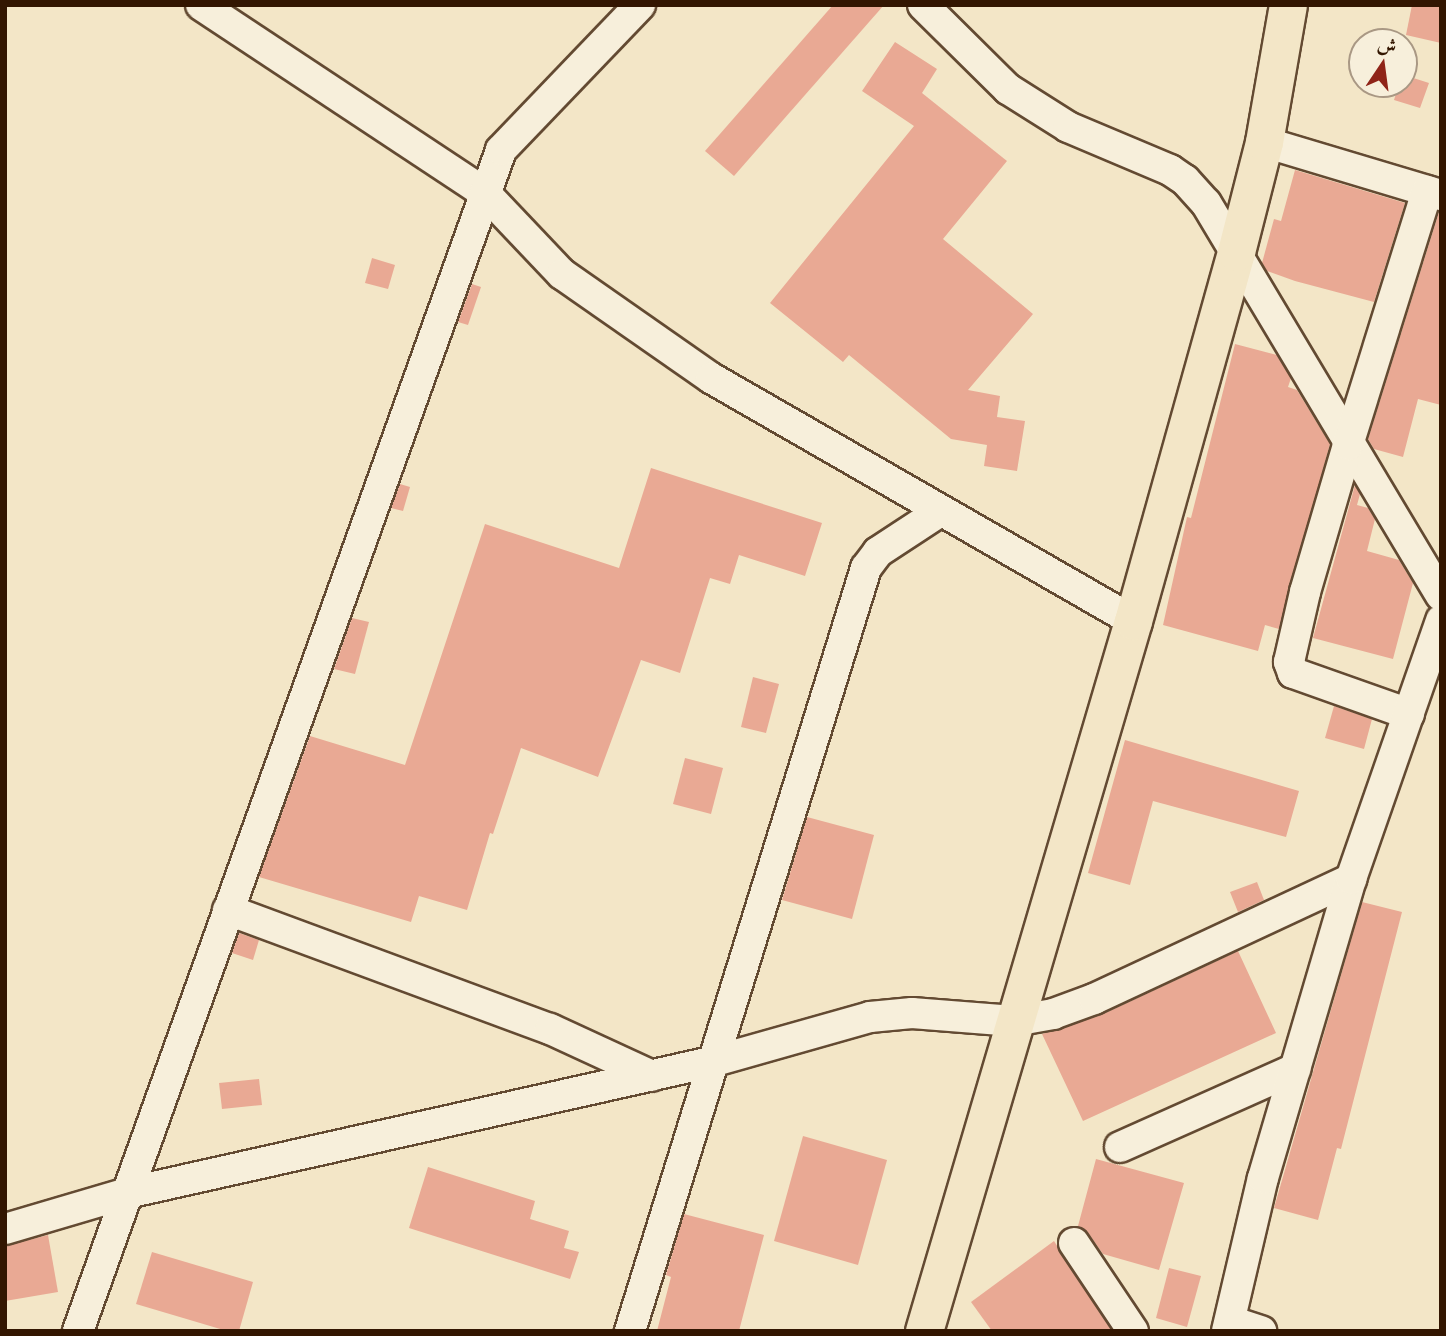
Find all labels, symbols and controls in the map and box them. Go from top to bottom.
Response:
north arrow [1348,28,1418,98]
text: ش [1375,29,1400,60]

